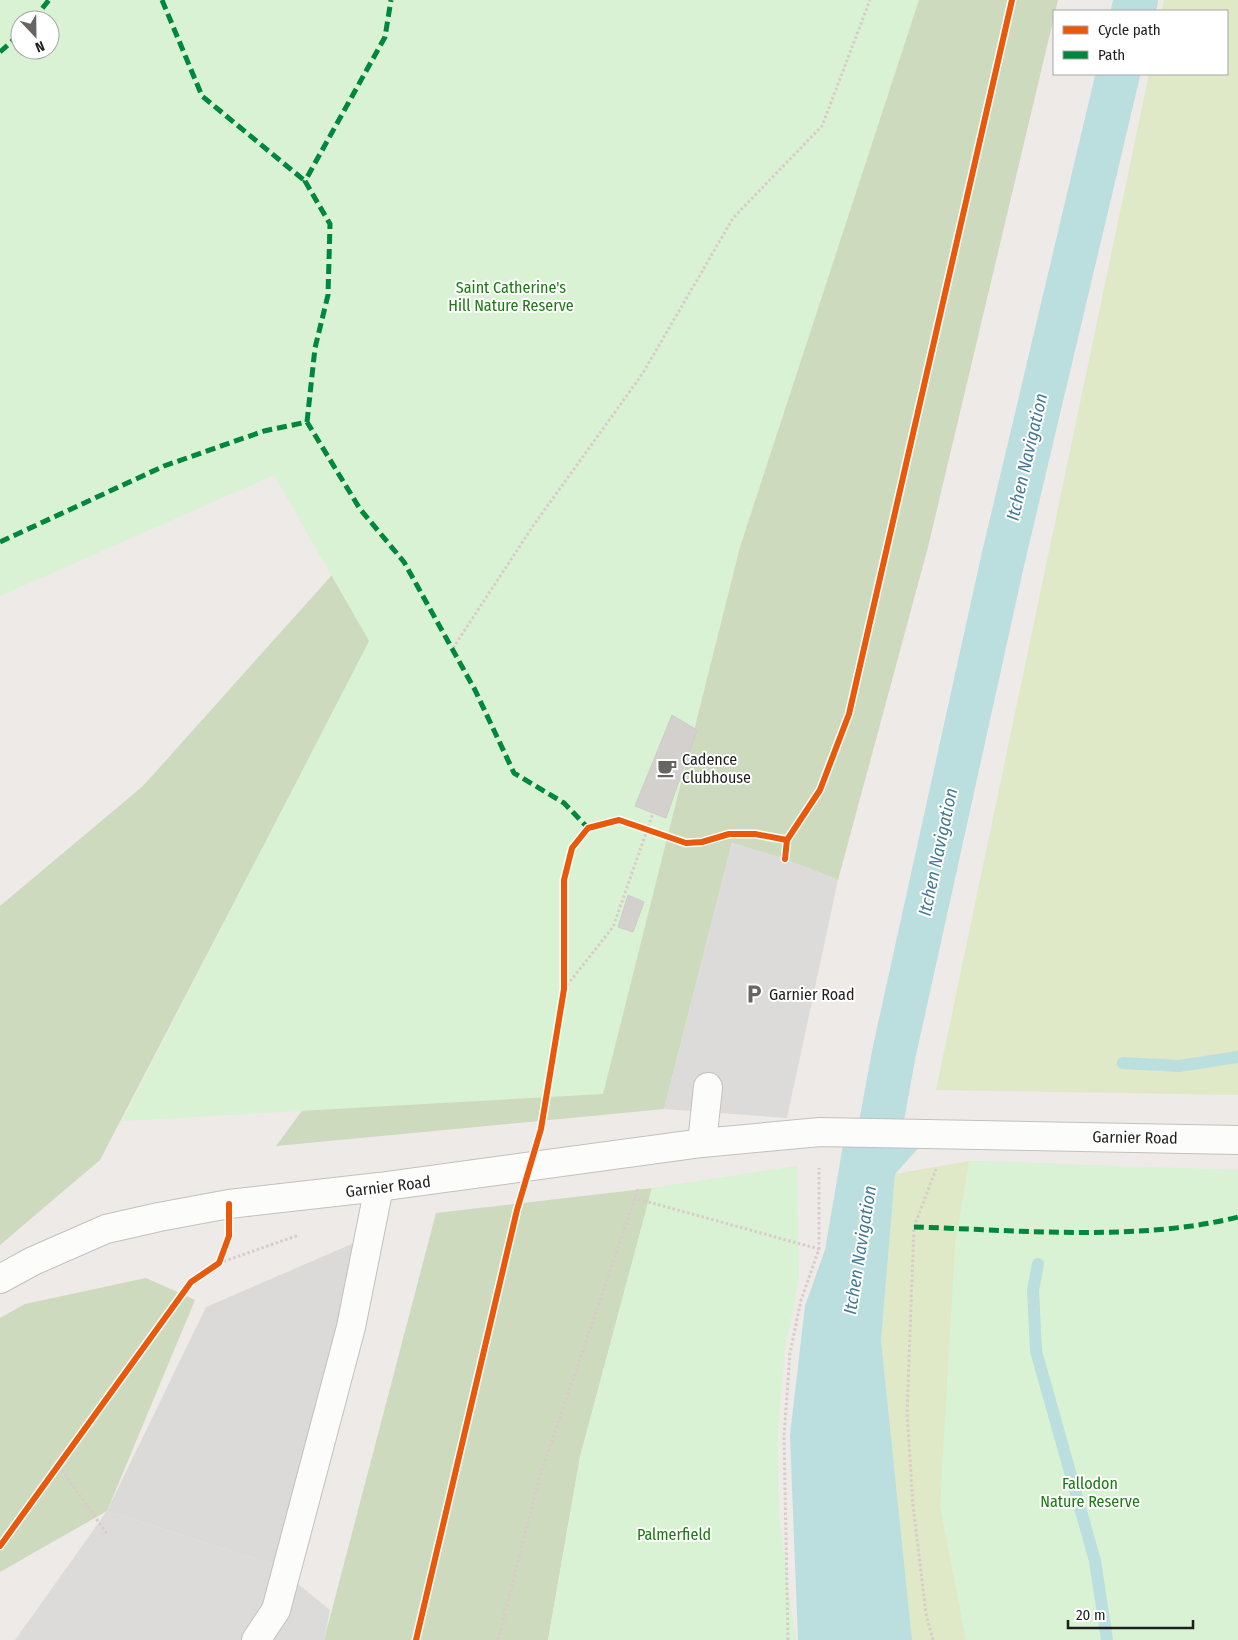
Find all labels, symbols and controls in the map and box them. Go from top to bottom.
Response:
north arrow [10,10,60,60]
legend [1053,10,1228,75]
text: Cycle path [1098,21,1161,39]
text: N [33,37,47,56]
text: Path [1098,46,1125,64]
park label: Saint Catherine's Hill Nature Reserve [448,278,574,315]
water label: Itchen Navigation [1002,391,1052,523]
place label: Cadence Clubhouse [682,750,751,787]
cafe icon: Cadence Clubhouse [656,757,678,779]
water label: Itchen Navigation [914,786,962,918]
parking icon: Garnier Road [743,983,765,1005]
place label: Garnier Road [769,985,854,1004]
street label: Garnier Road [1092,1127,1178,1148]
street label: Garnier Road [344,1172,432,1201]
water label: Itchen Navigation [839,1184,881,1316]
park label: Fallodon Nature Reserve [1040,1474,1140,1511]
park label: Palmerfield [637,1525,711,1544]
scale bar [1068,1598,1193,1630]
text: 20 m [1076,1606,1106,1624]

